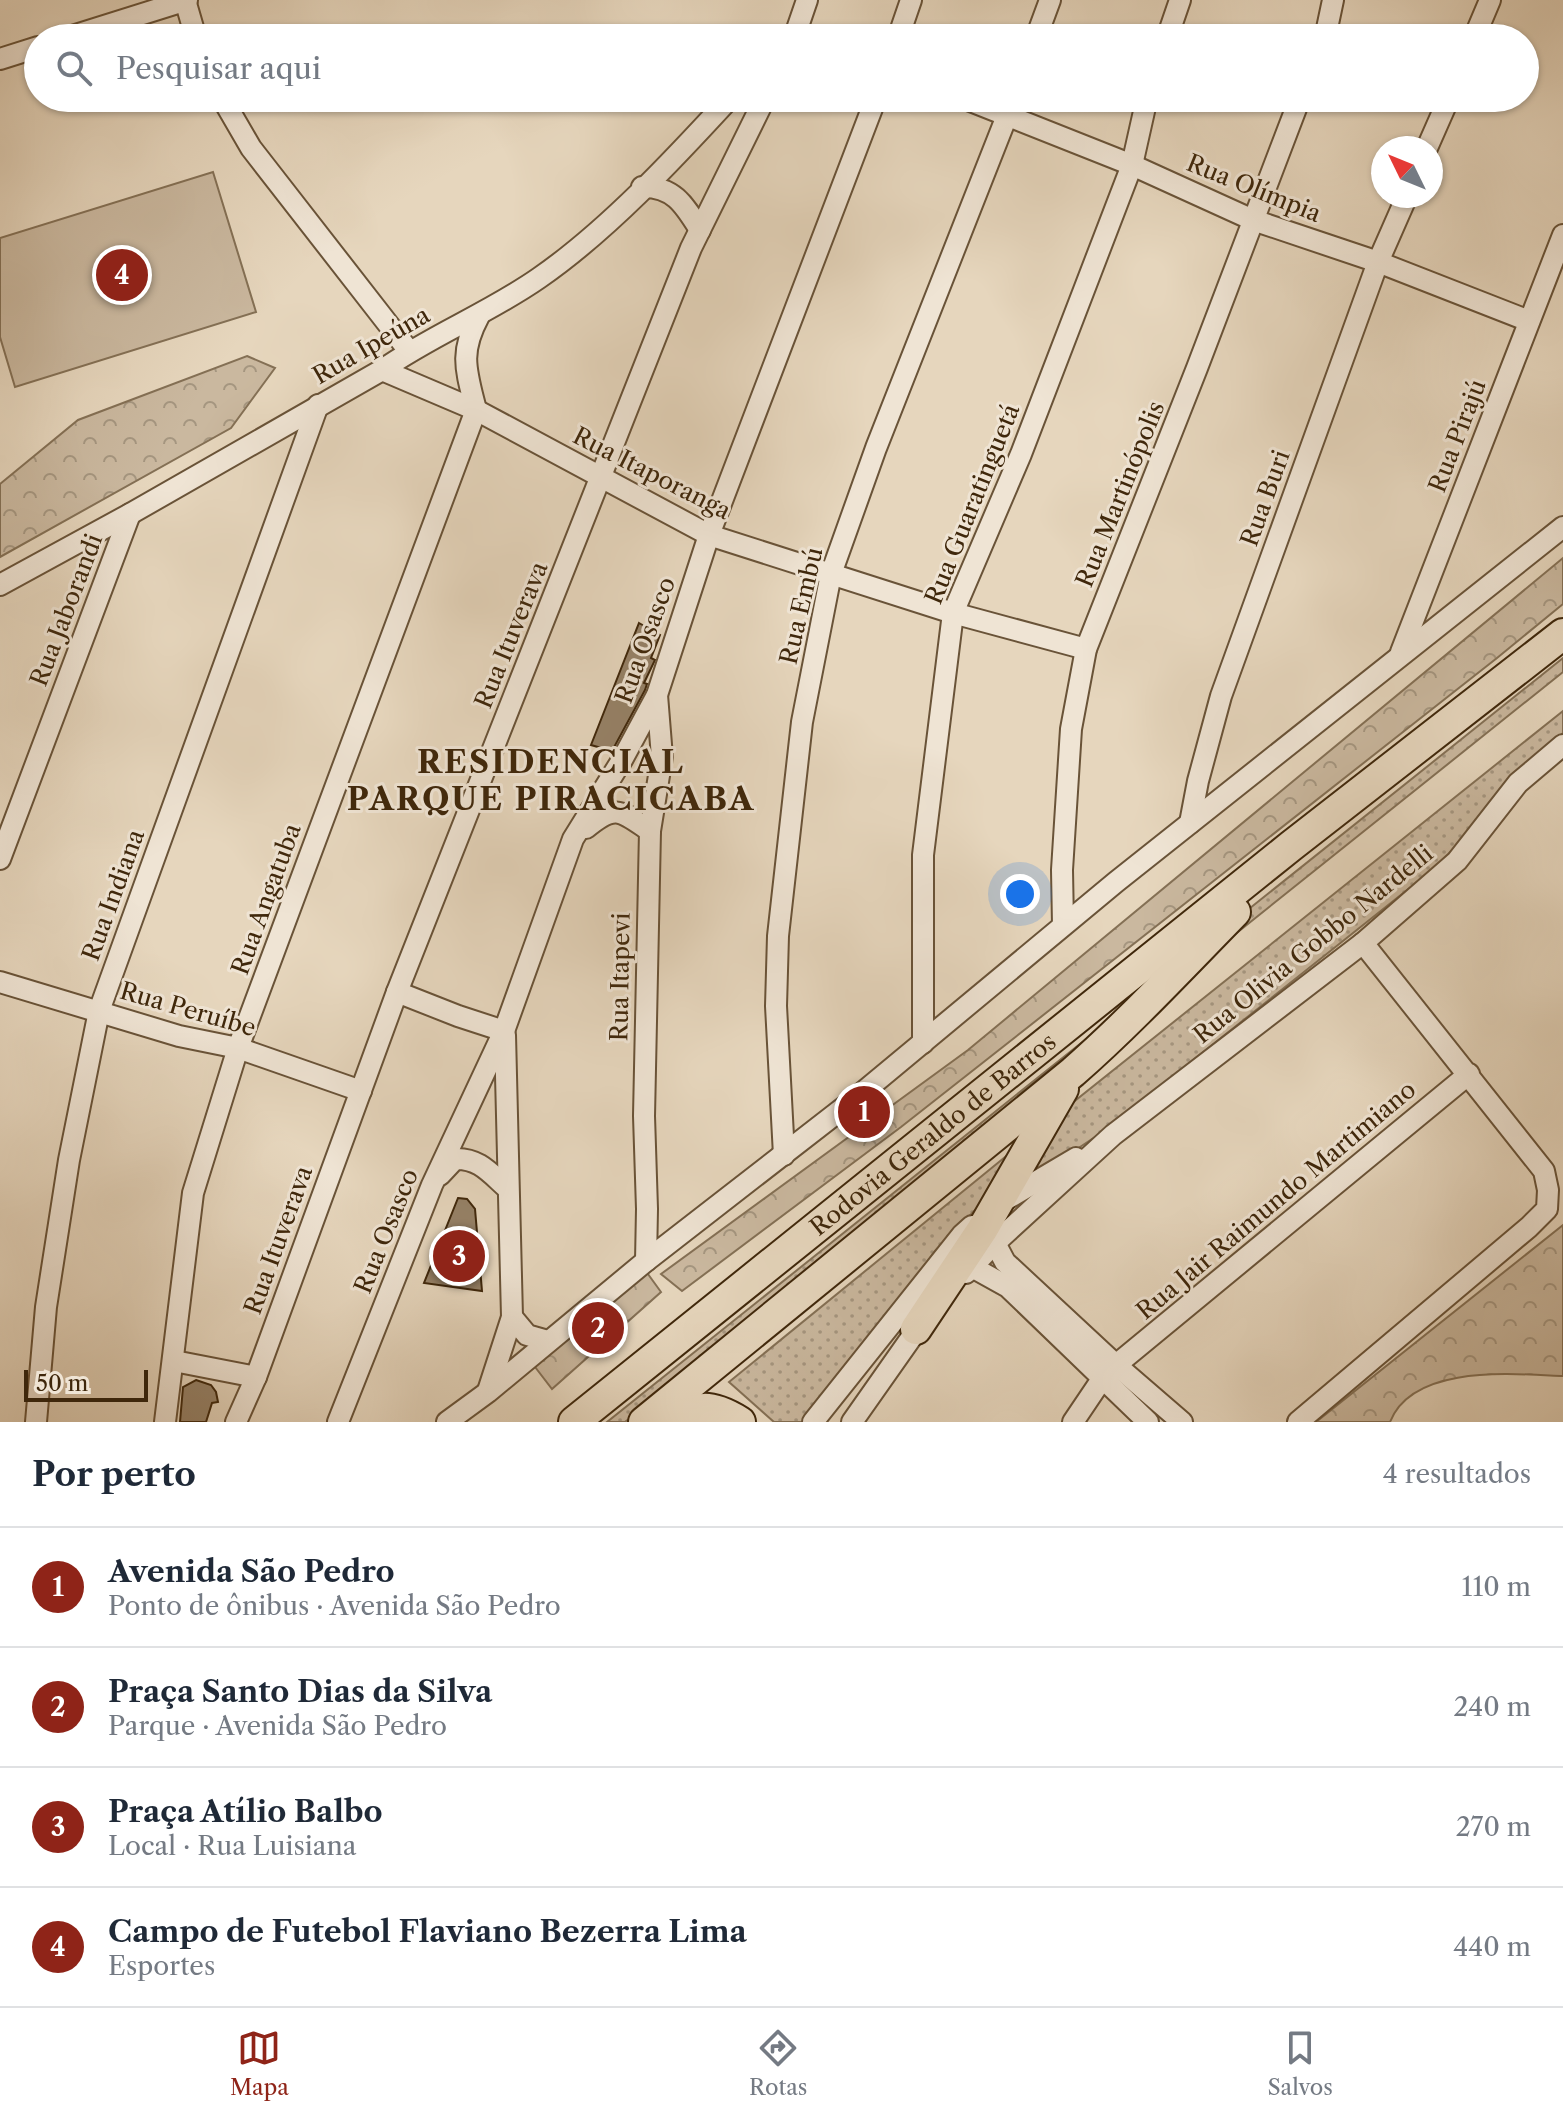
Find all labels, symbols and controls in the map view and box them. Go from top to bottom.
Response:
search box [24,24,1539,112]
icon: search [52,46,96,90]
text: Pesquisar aqui [116,50,321,87]
north arrow [1371,136,1443,208]
street label: Rua Olímpia [1183,148,1326,228]
pin: 4 [96,245,148,305]
street label: Rua Ipeúna [307,300,435,390]
street label: Rua Pirajú [1422,375,1492,496]
street label: Rua Martinópolis [1069,397,1171,591]
street label: Rua Guaratinguetá [919,399,1026,608]
street label: Rua Itaporanga [568,421,736,525]
street label: Rua Buri [1234,446,1296,550]
street label: Rua Jaborandi [24,530,108,690]
street label: Rua Embú [773,544,829,667]
street label: Rua Ituverava [468,557,554,713]
street label: Rua Osasco [609,573,681,707]
district label: RESIDENCIAL PARQUE PIRACICABA [347,742,755,818]
street label: Rua Angatuba [225,819,307,978]
street label: Rua Indiana [76,825,150,965]
street label: Rua Olivia Gobbo Nardelli [1187,838,1439,1050]
your location [1000,874,1040,914]
street label: Rua Itapevi [604,912,636,1042]
street label: Rua Peruíbe [117,976,259,1042]
street label: Rodovia Geraldo de Barros [804,1026,1061,1241]
street label: Rua Jair Raimundo Martimiano [1131,1075,1421,1325]
pin: 1 [838,1082,890,1142]
street label: Rua Ituverava [238,1162,318,1318]
street label: Rua Osasco [348,1164,424,1298]
pin: 3 [433,1226,485,1286]
pin: 2 [572,1298,624,1358]
scale bar [24,1366,148,1402]
text: 50 m [36,1370,88,1397]
text: Por perto [32,1453,196,1495]
text: 4 resultados [1383,1458,1531,1490]
text: Avenida São Pedro [108,1553,395,1590]
text: 1 [52,1571,64,1603]
text: 110 m [1462,1571,1531,1603]
text: Ponto de ônibus · Avenida São Pedro [108,1590,561,1622]
text: Praça Santo Dias da Silva [108,1673,492,1710]
text: 2 [50,1691,66,1723]
text: 240 m [1453,1691,1531,1723]
text: Parque · Avenida São Pedro [108,1710,447,1742]
text: Praça Atílio Balbo [108,1793,383,1830]
text: 3 [51,1811,65,1843]
text: 270 m [1456,1811,1531,1843]
text: Local · Rua Luisiana [108,1830,356,1862]
text: Campo de Futebol Flaviano Bezerra Lima [108,1913,747,1950]
text: 4 [50,1931,66,1963]
text: 440 m [1453,1931,1531,1963]
text: Esportes [108,1950,215,1982]
tab: Mapa [230,2026,289,2101]
tab: Rotas [749,2026,807,2101]
tab: Salvos [1268,2026,1333,2101]

